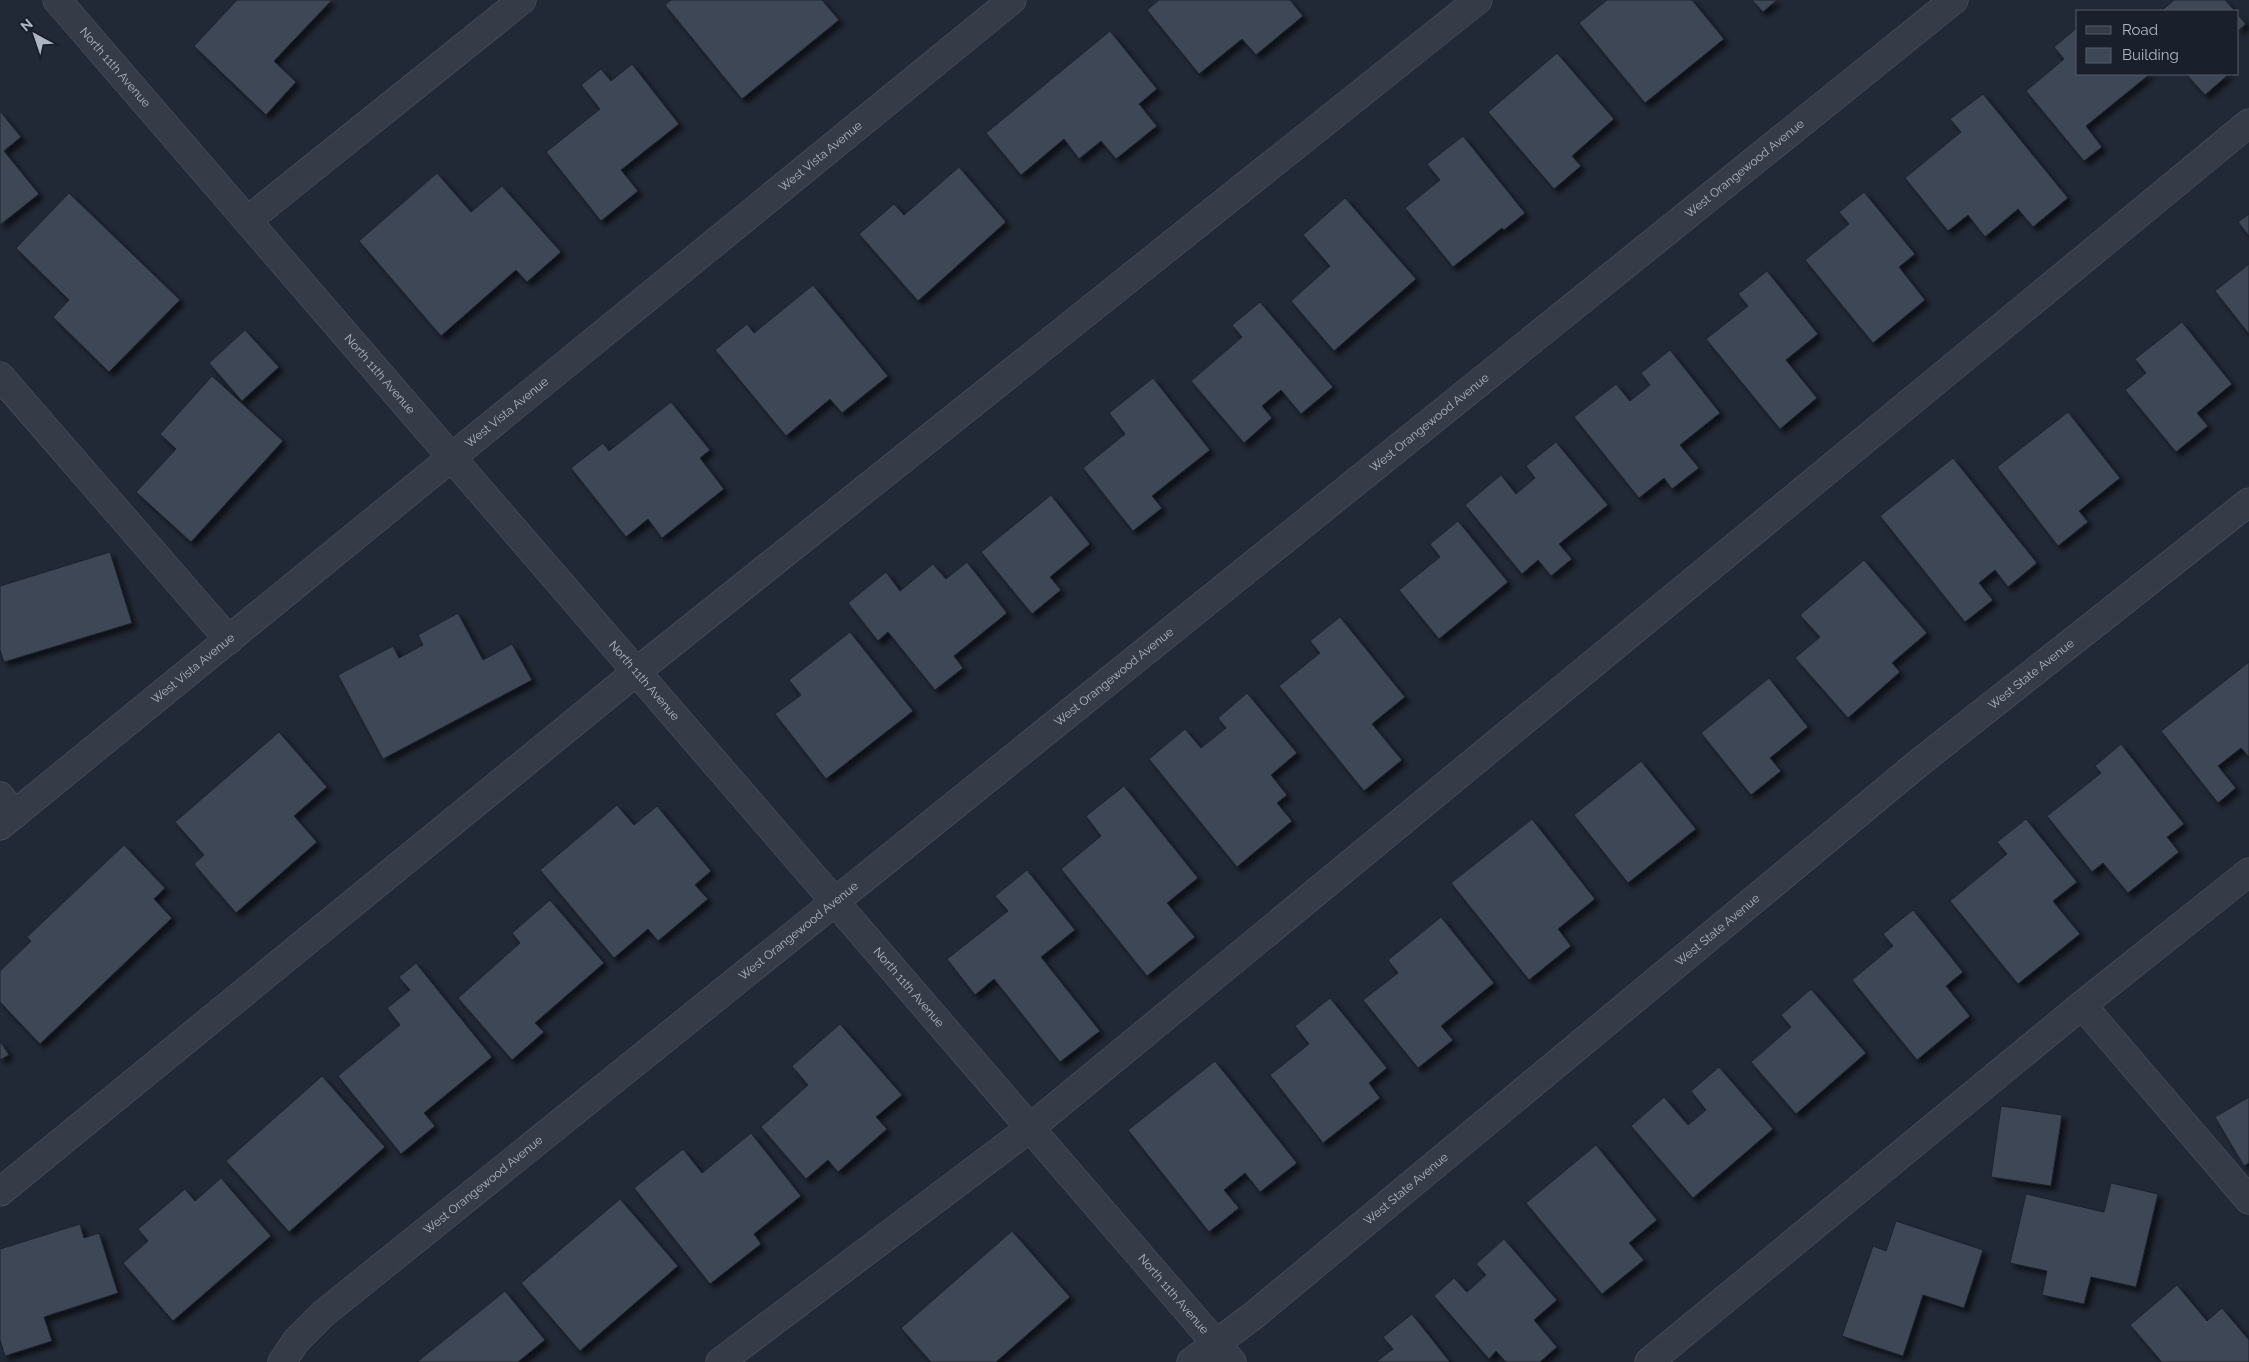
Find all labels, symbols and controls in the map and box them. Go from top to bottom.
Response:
north arrow [10,10,60,60]
legend [2076,10,2239,75]
text: N [17,15,36,35]
text: Road [2122,21,2158,39]
street label: North 11th Avenue [77,25,153,110]
text: Building [2122,46,2179,64]
street label: West Orangewood Avenue [1682,117,1807,221]
street label: West Vista Avenue [776,118,865,194]
street label: North 11th Avenue [341,331,418,417]
street label: West Orangewood Avenue [1367,371,1492,475]
street label: West Vista Avenue [462,374,551,451]
street label: West Orangewood Avenue [1051,625,1176,729]
street label: West Vista Avenue [148,630,237,707]
street label: West State Avenue [1986,636,2077,712]
street label: North 11th Avenue [606,638,682,723]
street label: West Orangewood Avenue [736,879,861,983]
street label: West State Avenue [1672,891,1762,969]
street label: North 11th Avenue [871,945,947,1030]
street label: West Orangewood Avenue [421,1133,545,1237]
street label: West State Avenue [1361,1150,1451,1228]
street label: North 11th Avenue [1135,1251,1212,1337]

